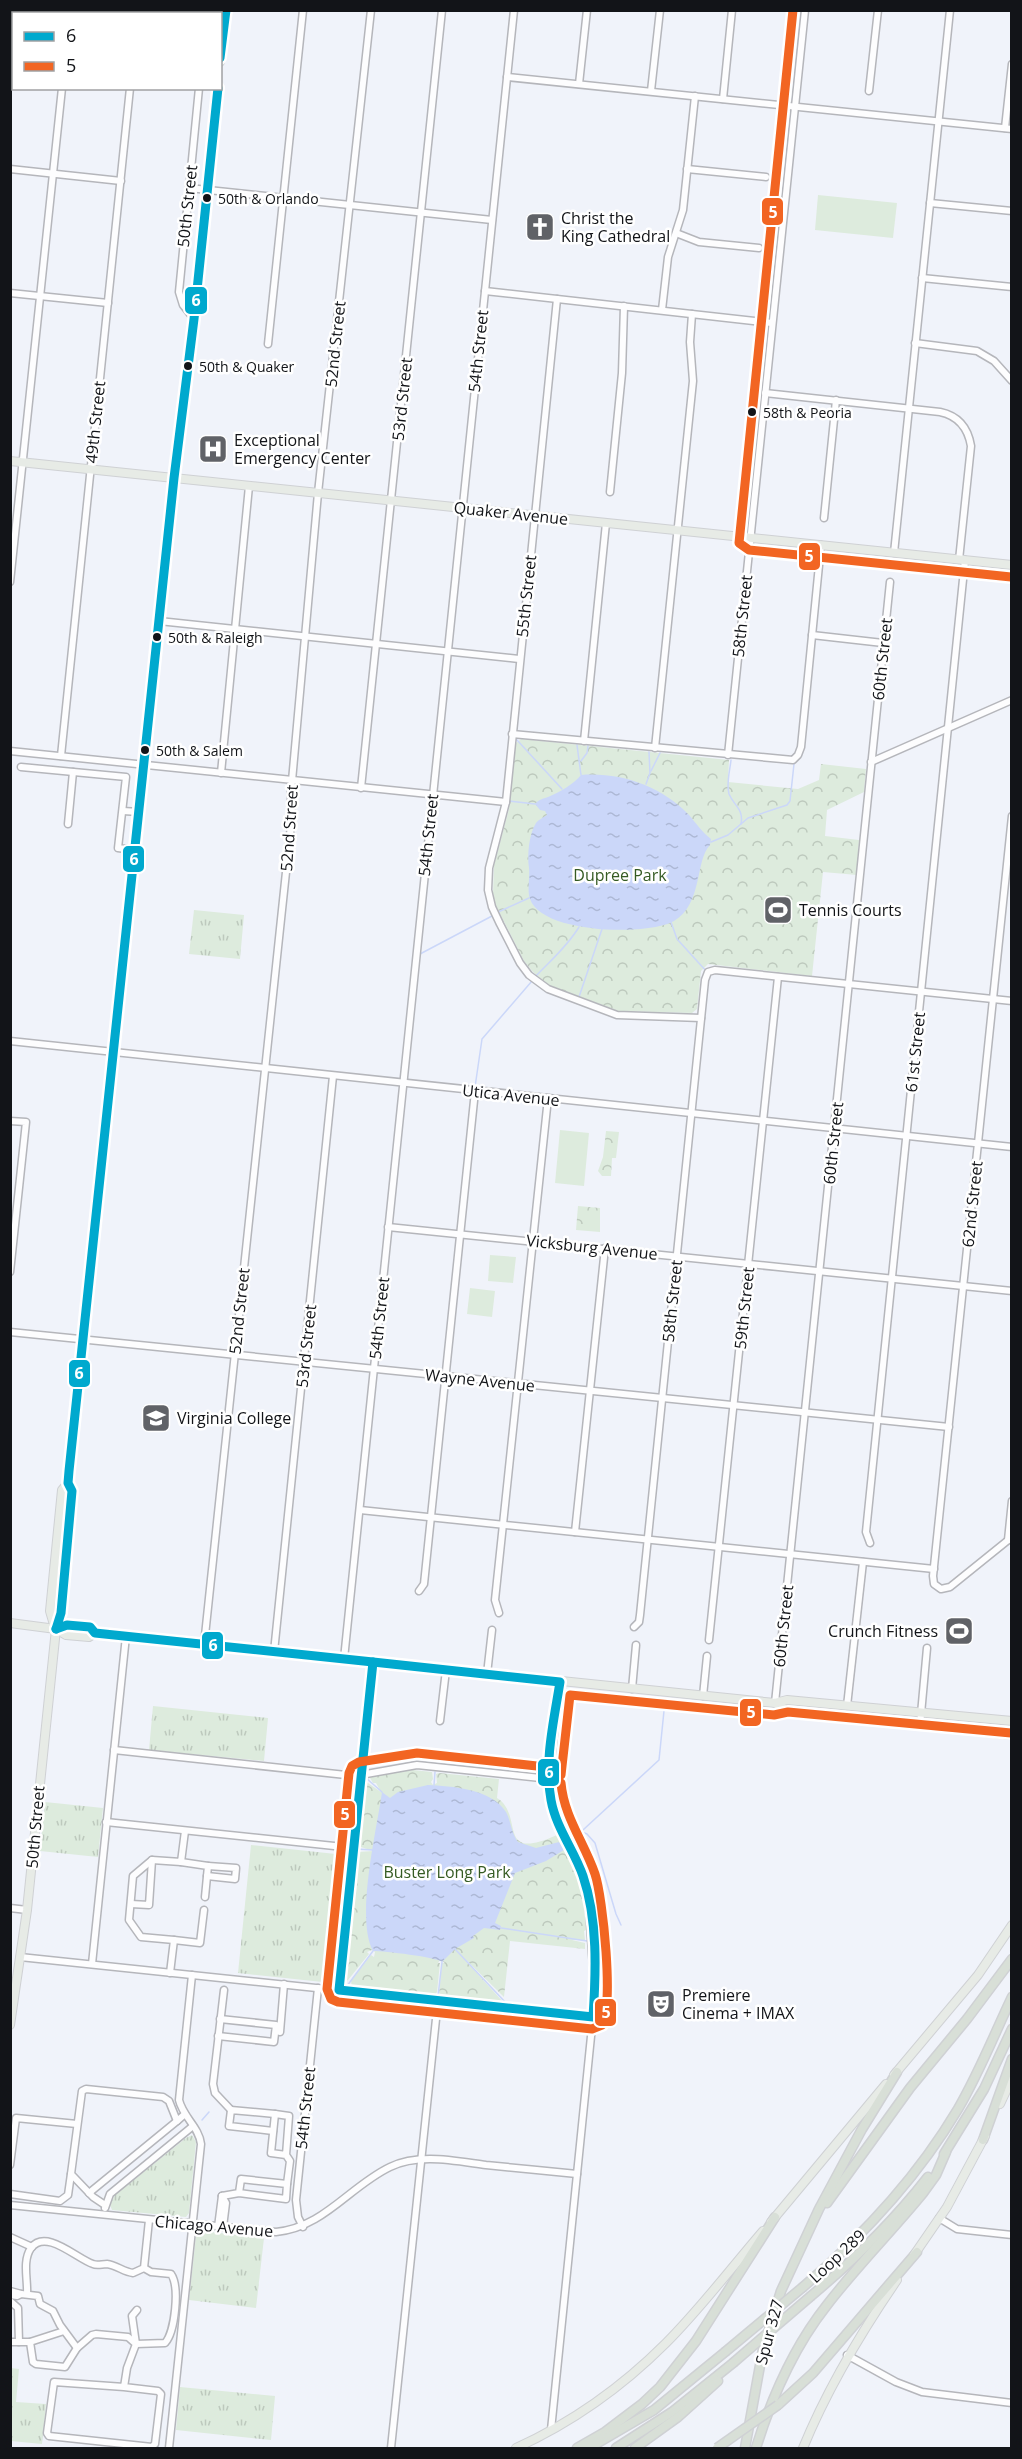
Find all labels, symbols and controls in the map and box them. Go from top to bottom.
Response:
legend [12,12,222,90]
text: 6 [66,23,76,47]
text: 5 [66,53,76,77]
street label: 50th Street [172,163,202,248]
place label: 50th & Orlando [218,189,319,208]
marker: 50th & Orlando [201,192,213,204]
line badge: 5 [761,197,784,226]
text: 5 [768,201,778,223]
place label: Christ the King Cathedral [561,207,670,247]
church icon: Christ the King Cathedral [524,211,556,243]
line badge: 6 [184,286,208,315]
text: 6 [191,289,201,311]
street label: 52nd Street [320,299,351,388]
street label: 54th Street [463,308,493,393]
street label: 53rd Street [387,356,417,442]
place label: 50th & Quaker [199,357,295,376]
marker: 50th & Quaker [182,360,194,372]
street label: 49th Street [80,379,110,464]
place label: 58th & Peoria [763,403,852,422]
marker: 58th & Peoria [746,406,758,418]
place label: Exceptional Emergency Center [234,429,371,469]
hospital icon: Exceptional Emergency Center [197,433,229,465]
street label: Quaker Avenue [453,496,569,530]
line badge: 5 [798,542,821,571]
text: 5 [804,545,814,567]
street label: 55th Street [511,553,541,638]
street label: 58th Street [727,573,757,658]
street label: 60th Street [867,616,897,701]
place label: 50th & Raleigh [168,628,263,647]
marker: 50th & Raleigh [151,631,163,643]
place label: 50th & Salem [156,741,243,760]
marker: 50th & Salem [139,744,151,756]
street label: 52nd Street [275,784,303,872]
street label: 54th Street [413,792,443,877]
line badge: 6 [122,845,145,873]
text: 6 [129,848,139,870]
park label: Dupree Park [573,864,667,886]
sports icon: Tennis Courts [762,894,794,926]
place label: Tennis Courts [799,899,902,921]
street label: 61st Street [900,1011,930,1093]
street label: Utica Avenue [461,1079,561,1111]
street label: 60th Street [818,1100,848,1185]
street label: 62nd Street [957,1159,988,1248]
street label: Vicksburg Avenue [525,1229,659,1265]
street label: 58th Street [657,1258,687,1343]
street label: 59th Street [729,1265,759,1350]
street label: 52nd Street [224,1266,255,1355]
street label: 54th Street [364,1275,394,1360]
street label: 53rd Street [291,1303,321,1389]
line badge: 6 [68,1359,91,1388]
text: 6 [74,1362,84,1384]
street label: Wayne Avenue [424,1363,536,1397]
school or university icon: Virginia College [140,1402,172,1434]
place label: Virginia College [177,1407,291,1429]
street label: 60th Street [768,1583,798,1668]
sports icon: Crunch Fitness [943,1615,975,1647]
place label: Crunch Fitness [828,1620,938,1642]
line badge: 6 [201,1631,224,1660]
text: 6 [208,1634,218,1656]
line badge: 5 [739,1698,762,1727]
text: 5 [746,1701,756,1723]
line badge: 6 [537,1758,560,1787]
text: 6 [544,1761,554,1783]
street label: 50th Street [20,1785,50,1869]
line badge: 5 [333,1800,356,1829]
text: 5 [340,1803,350,1825]
park label: Buster Long Park [383,1861,511,1883]
place label: Premiere Cinema + IMAX [682,1984,795,2024]
theatre icon: Premiere Cinema + IMAX [645,1988,677,2020]
line badge: 5 [594,1998,617,2027]
text: 5 [601,2001,611,2023]
street label: 54th Street [290,2065,320,2150]
street label: Chicago Avenue [154,2210,274,2242]
street label: Loop 289 [804,2224,870,2288]
street label: Spur 327 [750,2297,788,2367]

